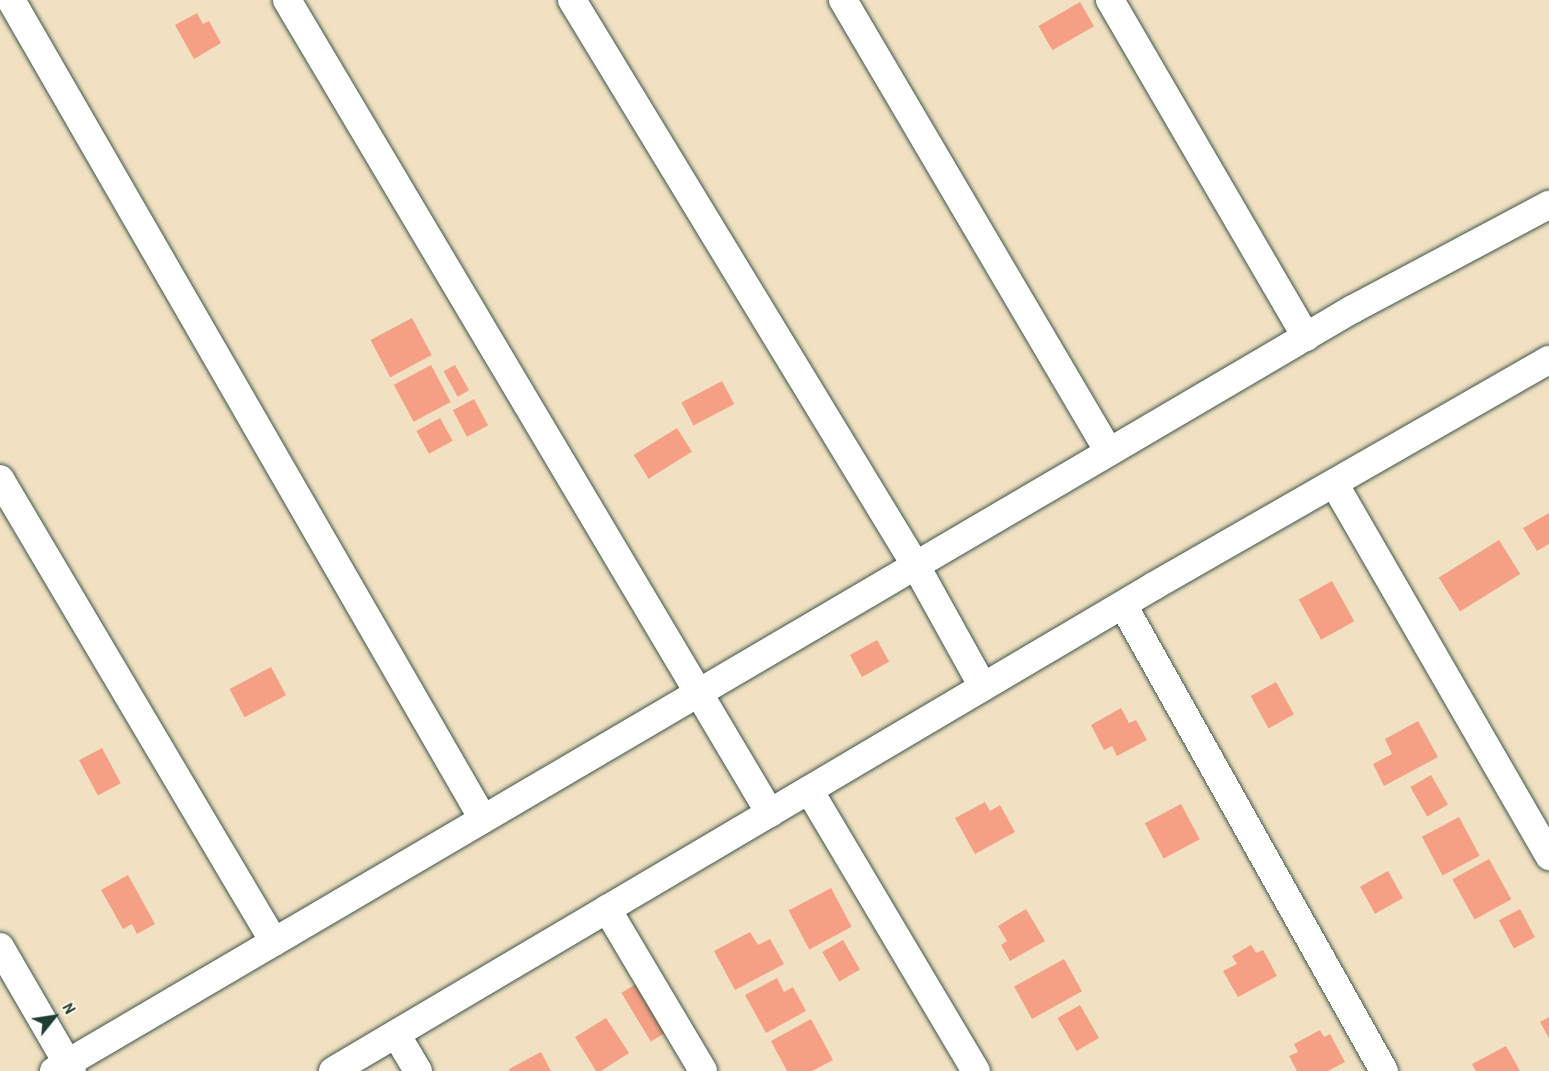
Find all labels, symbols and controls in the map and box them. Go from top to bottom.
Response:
north arrow [24,987,84,1047]
text: N [58,999,81,1017]

